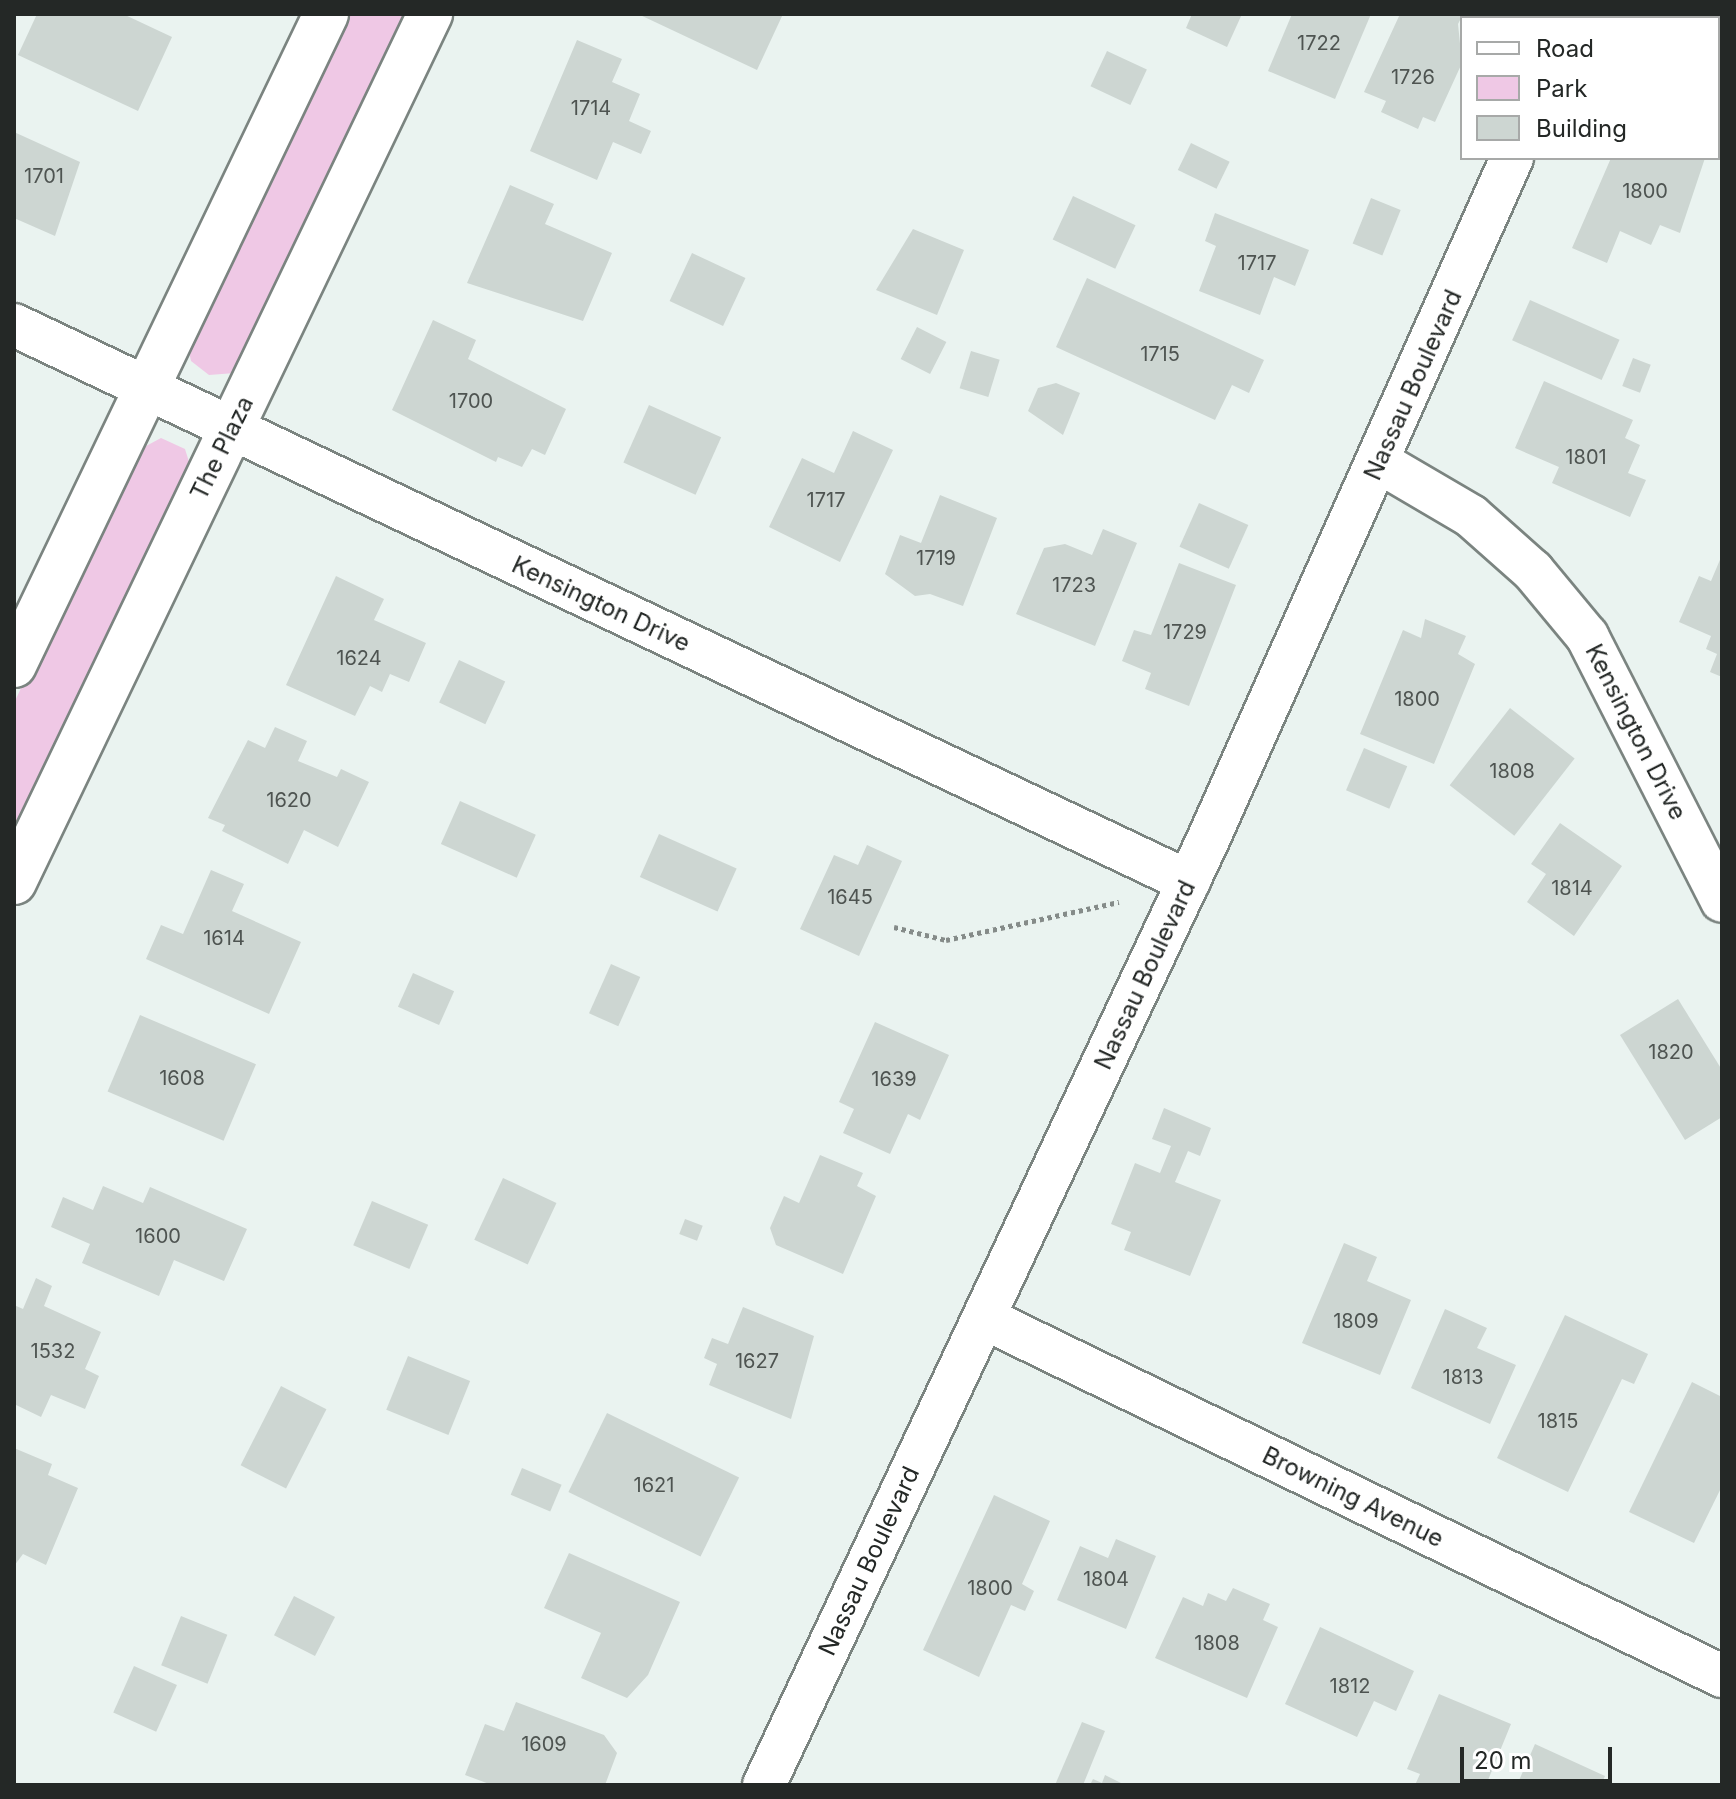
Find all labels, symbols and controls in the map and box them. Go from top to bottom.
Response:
legend [1460,16,1720,160]
house number: 1722 [1297,31,1341,55]
text: Road [1536,34,1594,63]
house number: 1726 [1391,65,1435,89]
text: Park [1536,74,1587,103]
house number: 1714 [571,96,611,120]
text: Building [1536,114,1627,143]
house number: 1701 [24,164,64,188]
house number: 1800 [1622,179,1668,203]
house number: 1717 [1238,251,1276,275]
street label: Nassau Boulevard [1358,285,1468,485]
house number: 1715 [1140,342,1180,366]
house number: 1700 [449,389,493,413]
street label: The Plaza [185,391,259,505]
house number: 1801 [1565,445,1607,469]
house number: 1717 [807,488,845,512]
house number: 1719 [916,546,956,570]
street label: Kensington Drive [507,550,695,658]
house number: 1723 [1052,573,1096,597]
house number: 1729 [1163,620,1207,644]
street label: Kensington Drive [1579,639,1693,825]
house number: 1624 [336,646,382,670]
house number: 1800 [1394,687,1440,711]
house number: 1808 [1489,759,1535,783]
house number: 1620 [266,788,312,812]
street label: Nassau Boulevard [1089,876,1201,1074]
house number: 1814 [1551,876,1593,900]
house number: 1645 [827,885,873,909]
house number: 1614 [203,926,245,950]
house number: 1820 [1648,1040,1694,1064]
house number: 1608 [159,1066,205,1090]
house number: 1639 [871,1067,917,1091]
house number: 1600 [135,1224,181,1248]
house number: 1809 [1333,1309,1379,1333]
house number: 1532 [31,1339,75,1363]
house number: 1627 [735,1349,779,1373]
house number: 1813 [1443,1365,1483,1389]
house number: 1815 [1538,1409,1578,1433]
street label: Browning Avenue [1258,1441,1448,1553]
street label: Nassau Boulevard [813,1462,925,1660]
house number: 1621 [634,1473,674,1497]
house number: 1804 [1083,1567,1129,1591]
house number: 1800 [967,1576,1013,1600]
house number: 1808 [1194,1631,1240,1655]
house number: 1812 [1330,1674,1370,1698]
scale bar [1464,1731,1616,1781]
house number: 1609 [521,1732,567,1756]
text: 20 m [1474,1746,1532,1775]

